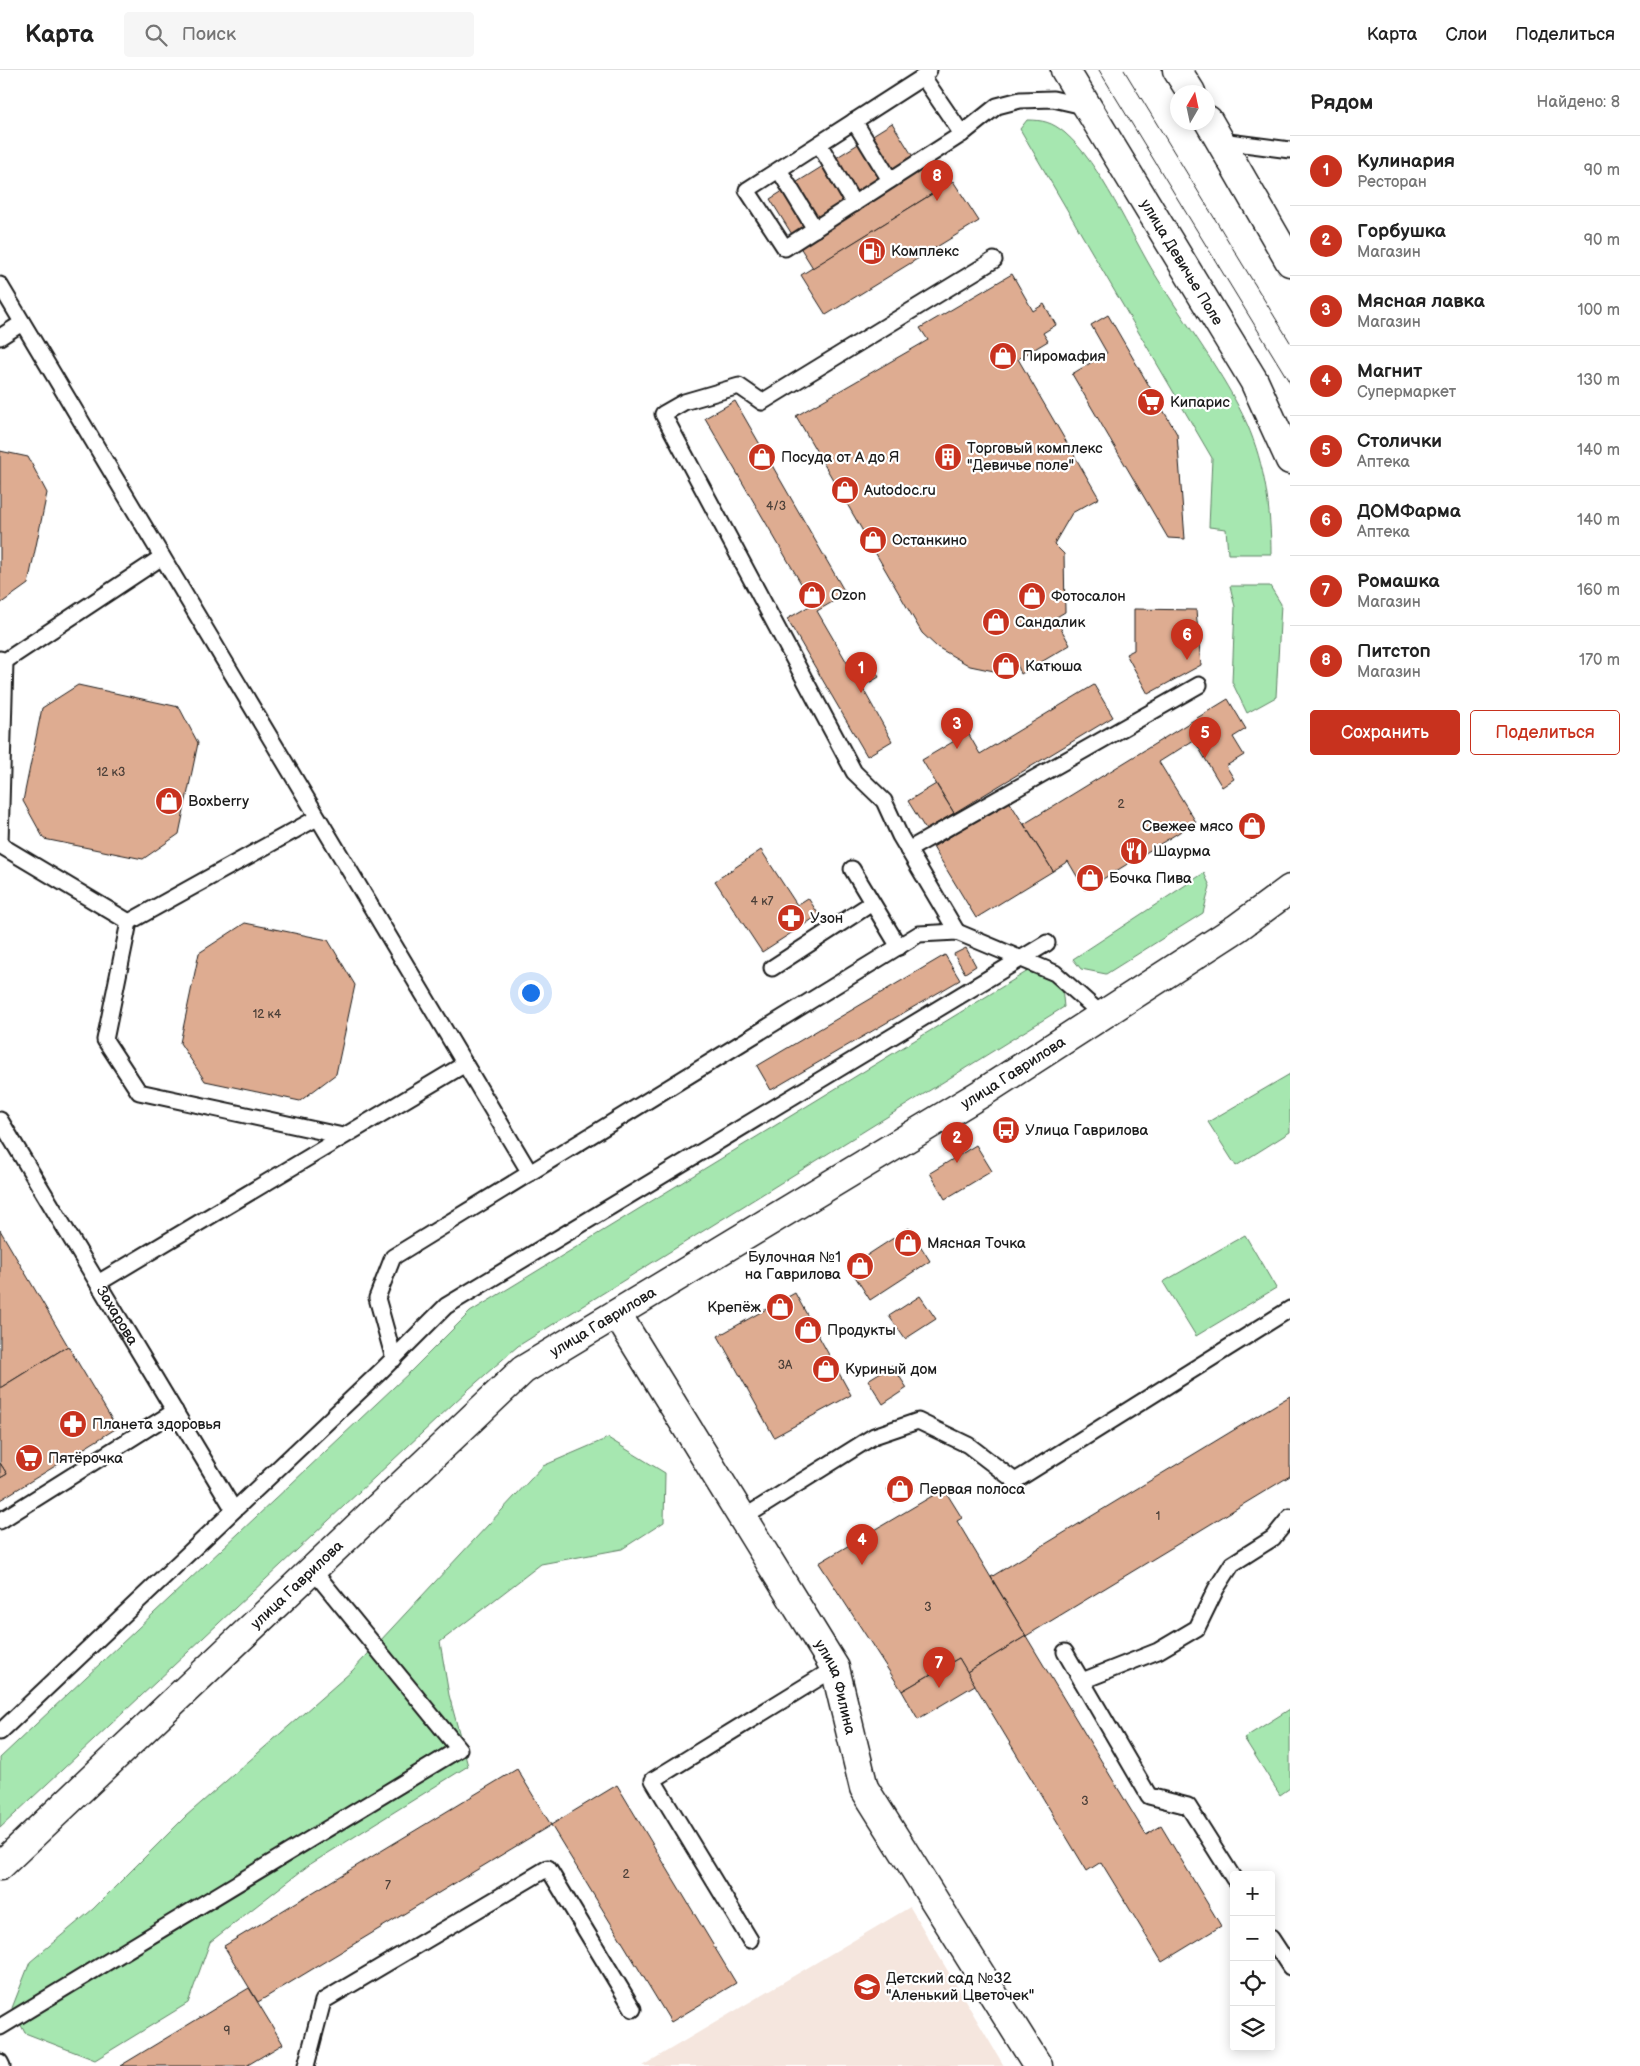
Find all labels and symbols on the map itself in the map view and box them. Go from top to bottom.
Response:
north arrow [1170,85,1215,130]
pin: 8 [921,160,953,201]
street label: улица Девичье Поле [1136,196,1227,329]
fuel station icon: Комплекс [857,236,887,266]
place label: Комплекс [891,242,960,261]
shop icon: Пиромафия [988,341,1018,371]
place label: Пиромафия [1022,347,1106,366]
supermarket icon: Кипарис [1136,387,1166,417]
place label: Кипарис [1170,393,1230,412]
place label: Торговый комплекс "Девичье поле" [967,439,1103,475]
shop icon: Посуда от А до Я [747,442,777,472]
building icon: Торговый комплекс "Девичье поле" [933,442,963,472]
place label: Посуда от А до Я [781,448,900,467]
shop icon: Autodoc.ru [830,475,860,505]
place label: Autodoc.ru [864,481,936,500]
house number: 4/3 [766,499,786,514]
shop icon: Останкино [858,525,888,555]
place label: Останкино [892,531,967,550]
shop icon: Ozon [797,580,827,610]
shop icon: Фотосалон [1017,581,1047,611]
place label: Ozon [831,586,866,605]
place label: Фотосалон [1051,587,1126,606]
shop icon: Сандалик [981,607,1011,637]
place label: Сандалик [1015,613,1085,632]
pin: 6 [1171,619,1203,660]
shop icon: Катюша [991,651,1021,681]
pin: 1 [845,652,877,693]
place label: Катюша [1025,657,1082,676]
pin: 3 [941,708,973,749]
pin: 5 [1189,717,1221,758]
house number: 12 к3 [97,765,125,780]
shop icon: Boxberry [154,786,184,816]
place label: Boxberry [188,792,249,811]
house number: 2 [1117,797,1125,812]
shop icon: Свежее мясо [1237,811,1267,841]
place label: Свежее мясо [1142,817,1233,836]
restaurant icon: Шаурма [1119,836,1149,866]
place label: Шаурма [1153,842,1211,861]
shop icon: Бочка Пива [1075,863,1105,893]
place label: Бочка Пива [1109,869,1192,888]
house number: 4 к7 [751,894,774,909]
pharmacy icon: Узон [776,903,806,933]
place label: Узон [810,909,843,928]
your location [518,980,544,1006]
house number: 12 к4 [253,1007,282,1022]
street label: улица Гаврилова [957,1032,1069,1114]
bus stop icon: Улица Гаврилова [991,1115,1021,1145]
place label: Улица Гаврилова [1025,1121,1148,1140]
pin: 2 [941,1122,973,1163]
shop icon: Мясная Точка [893,1228,923,1258]
place label: Мясная Точка [927,1234,1026,1253]
place label: Булочная №1 на Гаврилова [745,1248,841,1284]
shop icon: Булочная №1 на Гаврилова [845,1251,875,1281]
street label: Захарова [92,1282,142,1349]
street label: улица Гаврилова [547,1283,660,1362]
shop icon: Крепёж [765,1292,795,1322]
place label: Крепёж [707,1298,762,1317]
shop icon: Продукты [793,1315,823,1345]
place label: Продукты [827,1321,896,1340]
shop icon: Куриный дом [811,1354,841,1384]
house number: 3А [778,1358,793,1373]
place label: Куриный дом [845,1360,937,1379]
pharmacy icon: Планета здоровья [58,1409,88,1439]
place label: Планета здоровья [92,1415,221,1434]
supermarket icon: Пятёрочка [14,1443,44,1473]
place label: Пятёрочка [48,1449,123,1468]
shop icon: Первая полоса [885,1474,915,1504]
place label: Первая полоса [919,1480,1025,1499]
house number: 1 [1156,1509,1160,1524]
pin: 4 [846,1524,878,1565]
street label: улица Гаврилова [247,1536,347,1633]
house number: 3 [924,1600,932,1615]
street label: улица Филина [810,1636,860,1737]
pin: 7 [923,1647,955,1688]
house number: 3 [1081,1794,1089,1809]
house number: 2 [622,1867,630,1882]
house number: 7 [385,1878,391,1893]
place label: Детский сад №32 "Аленький Цветочек" [886,1969,1034,2005]
school or university icon: Детский сад №32 "Аленький Цветочек" [852,1972,882,2002]
house number: 9 [224,2024,231,2039]

